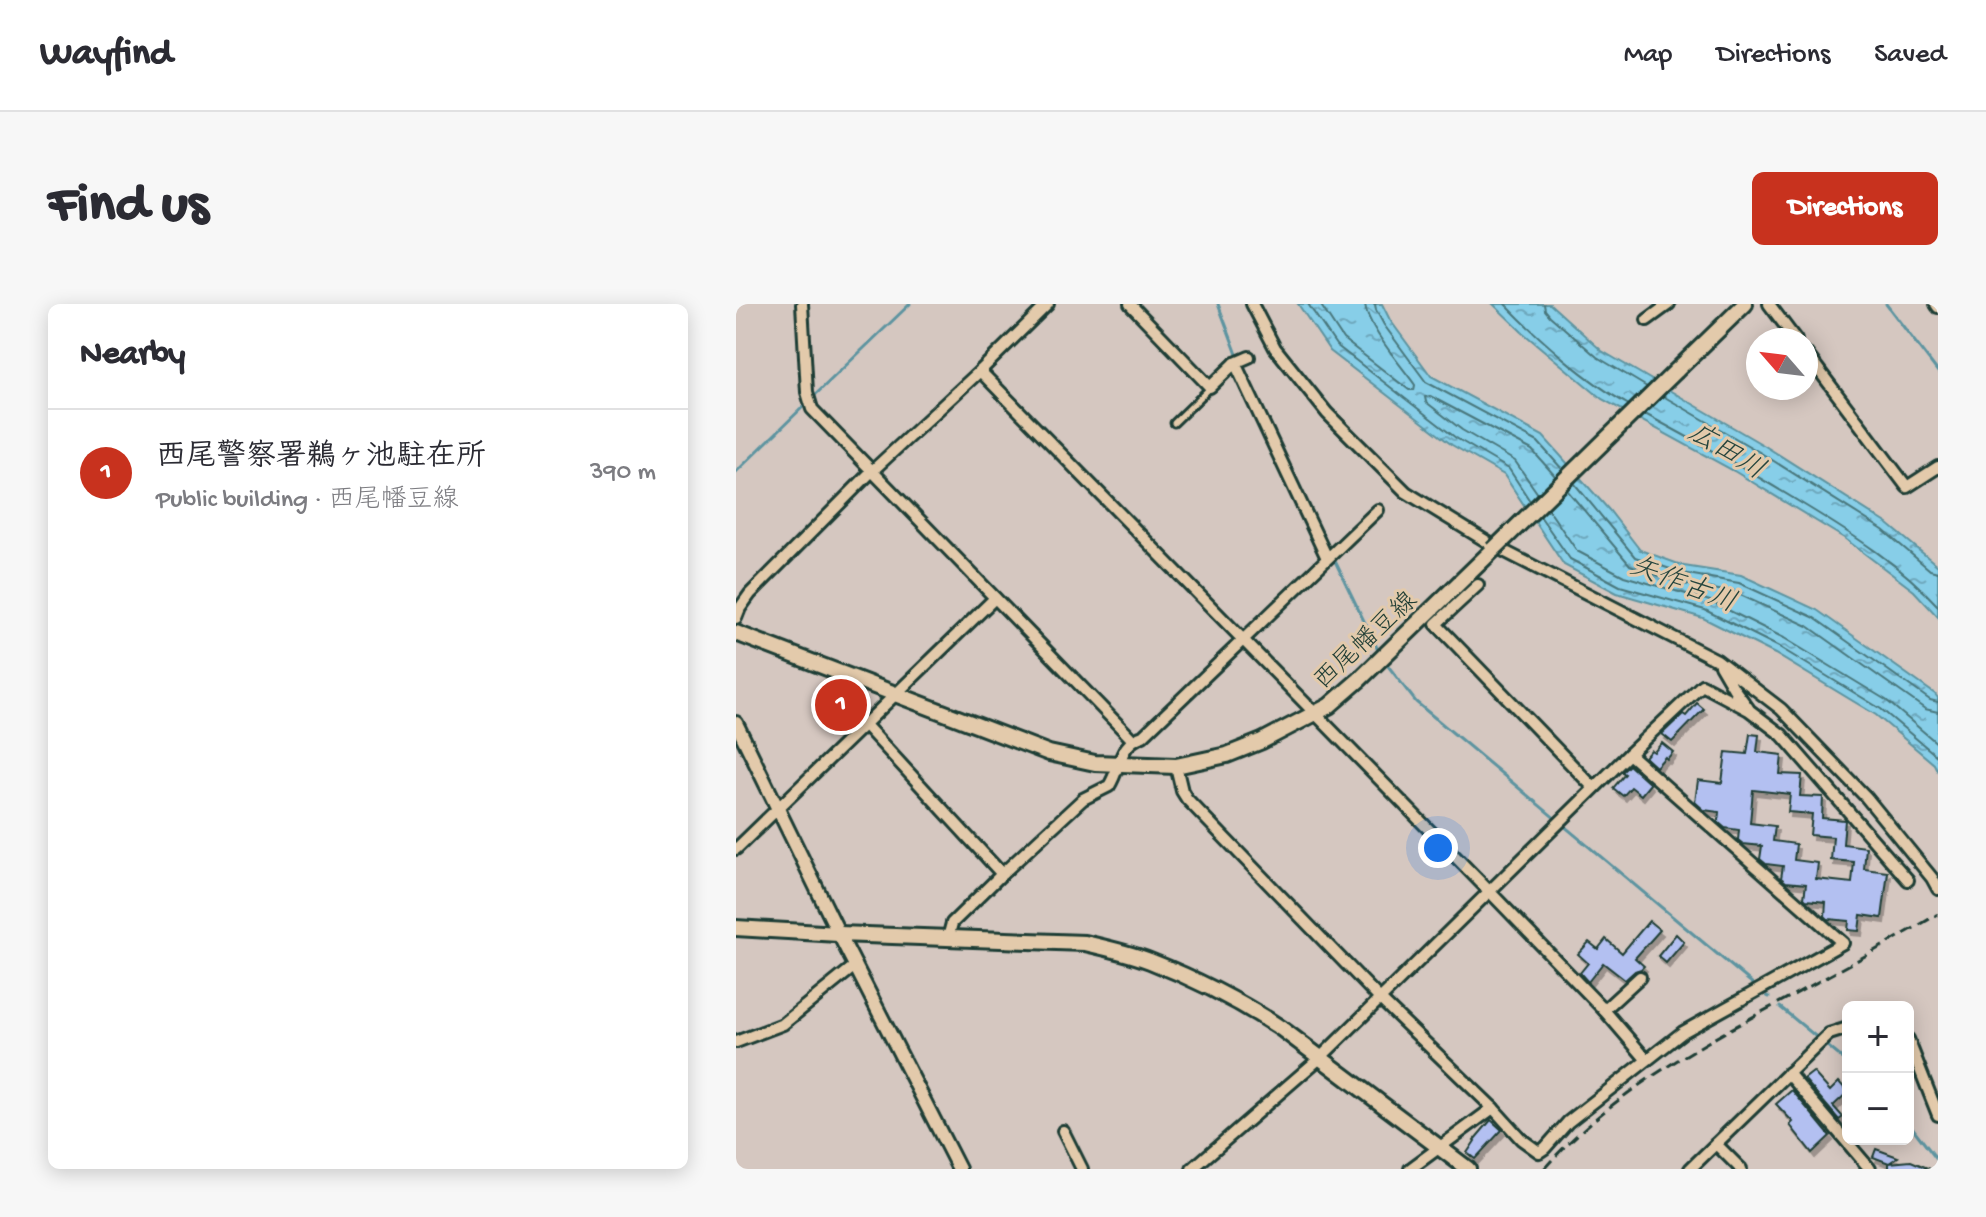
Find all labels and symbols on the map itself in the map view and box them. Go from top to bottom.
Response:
north arrow [1746,328,1818,400]
water label: 広田川 [1681,416,1771,489]
water label: 矢作古川 [1624,550,1741,622]
street label: 西尾幡豆線 [1308,586,1425,698]
pin: 1 [815,675,867,735]
your location [1418,828,1458,868]

